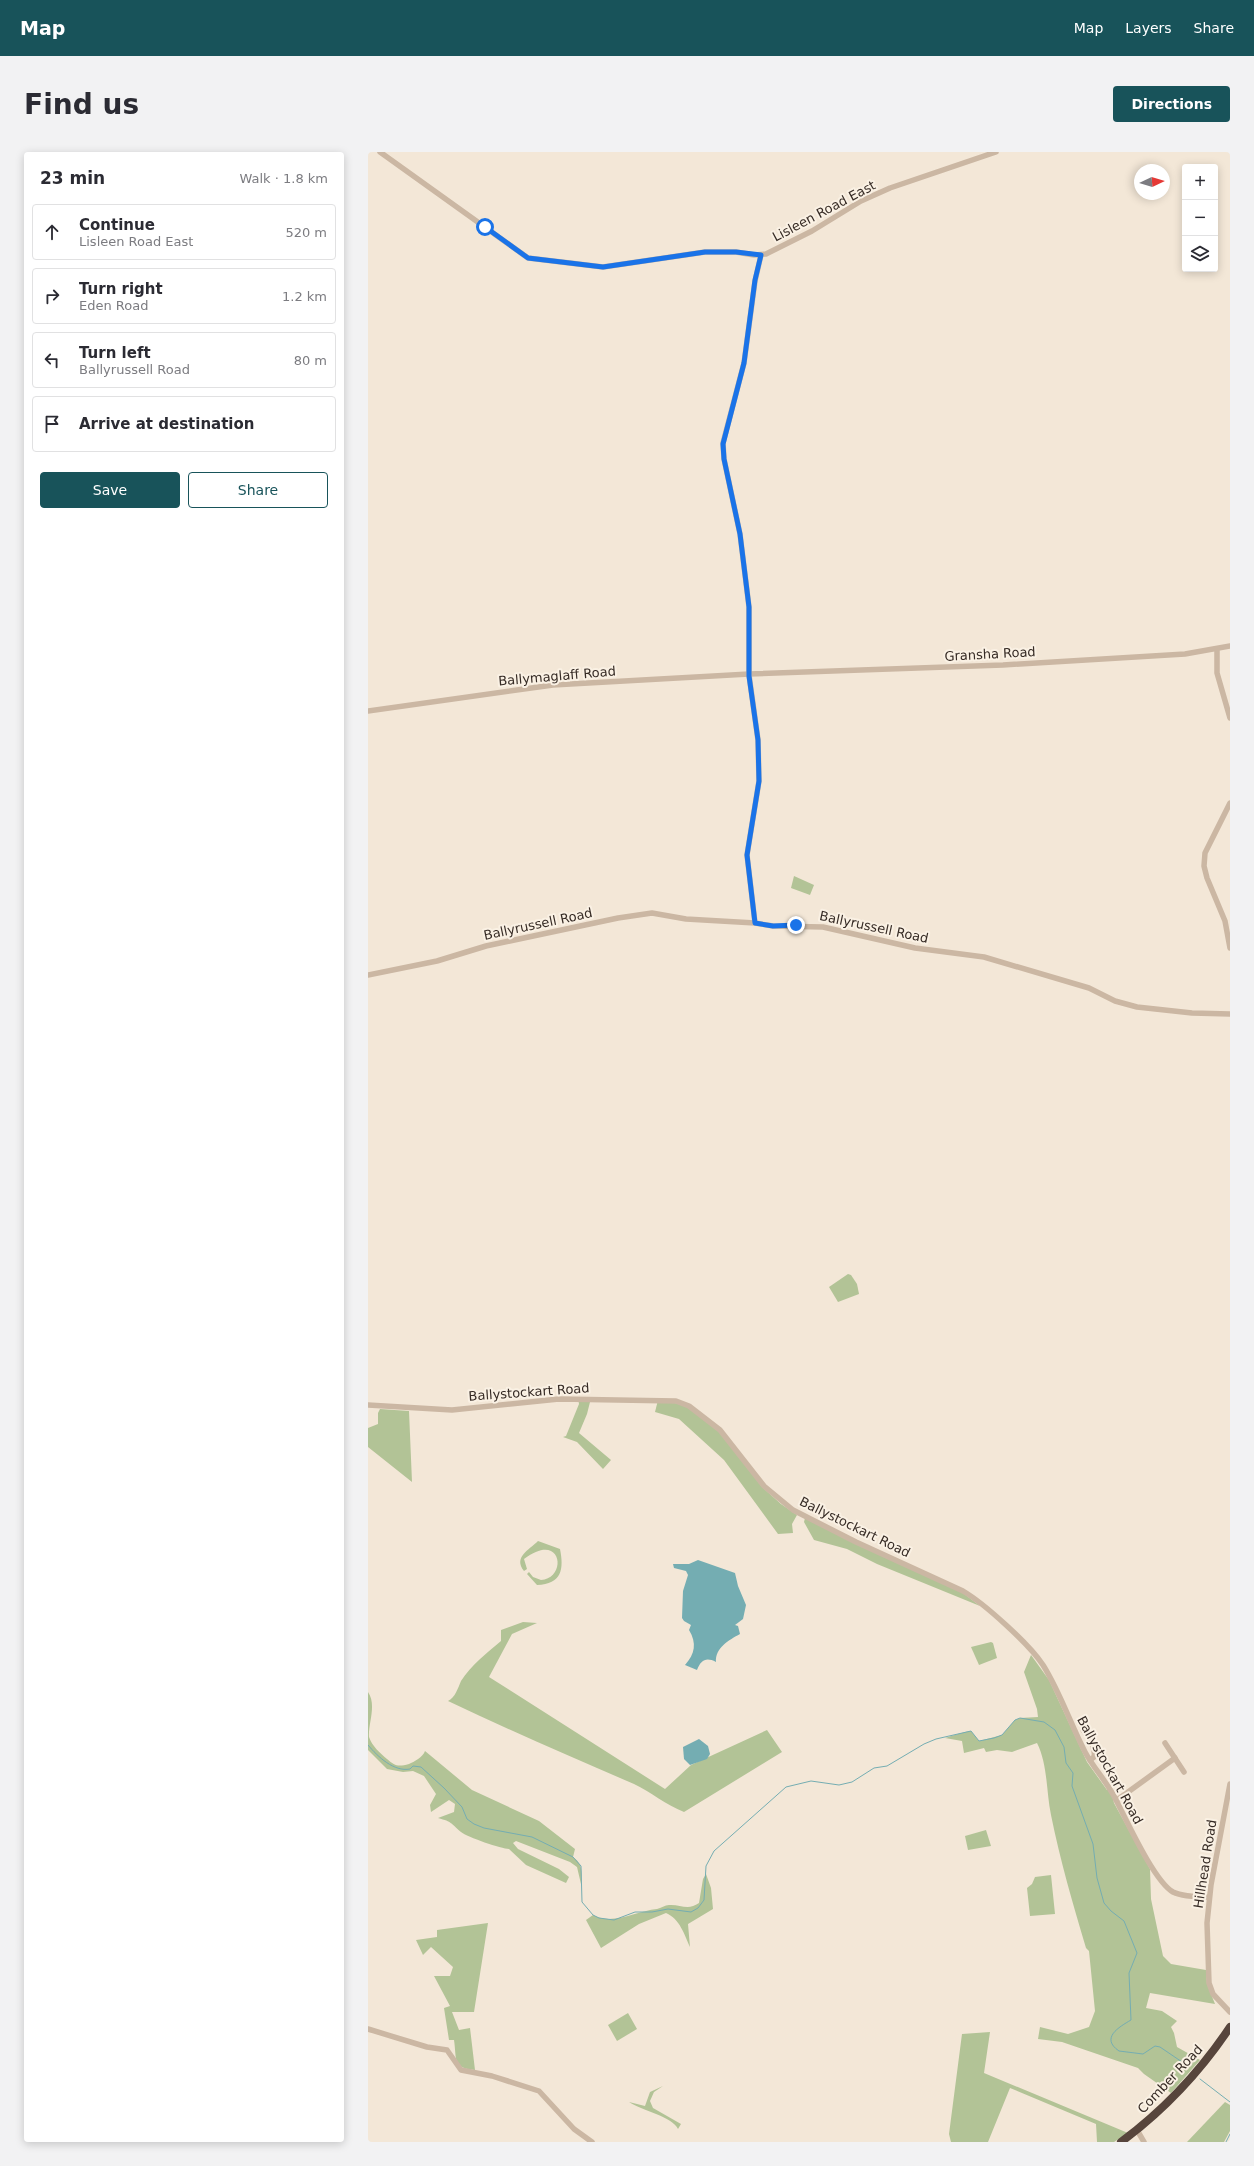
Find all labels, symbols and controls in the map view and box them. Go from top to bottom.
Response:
text: Map [20,17,65,39]
text: Map [1074,20,1103,36]
text: Layers [1125,20,1172,36]
text: Share [1194,20,1234,36]
button: Directions [1113,86,1230,122]
text: Find us [24,88,139,121]
north arrow [1134,164,1170,200]
map controls [1182,164,1218,272]
button: + [1182,164,1218,200]
text: 23 min [40,168,105,188]
text: Walk · 1.8 km [239,171,328,186]
street label: Lisleen Road East [770,178,878,244]
button: − [1182,200,1218,236]
text: Continue [79,216,155,234]
route start [476,218,494,236]
icon: ahead [41,221,63,243]
text: 520 m [285,225,327,240]
text: Lisleen Road East [79,234,193,249]
button: layers [1182,236,1218,272]
text: Turn right [79,280,163,298]
icon: right [41,285,63,307]
text: 1.2 km [282,289,327,304]
text: Eden Road [79,298,148,313]
text: Turn left [79,344,151,362]
icon: left [41,349,63,371]
text: 80 m [294,353,327,368]
text: Ballyrussell Road [79,362,190,377]
icon: arrive [41,413,63,435]
text: Arrive at destination [79,415,254,433]
button: Save [40,472,180,508]
button: Share [188,472,328,508]
street label: Gransha Road [944,644,1036,664]
street label: Ballymaglaff Road [498,663,616,689]
street label: Ballyrussell Road [482,905,594,943]
street label: Ballyrussell Road [818,908,930,946]
route end [787,916,805,934]
street label: Ballystockart Road [468,1380,590,1404]
street label: Ballystockart Road [797,1494,913,1560]
street label: Ballystockart Road [1074,1713,1146,1827]
street label: Hillhead Road [1191,1818,1219,1910]
street label: Comber Road [1134,2042,1206,2116]

